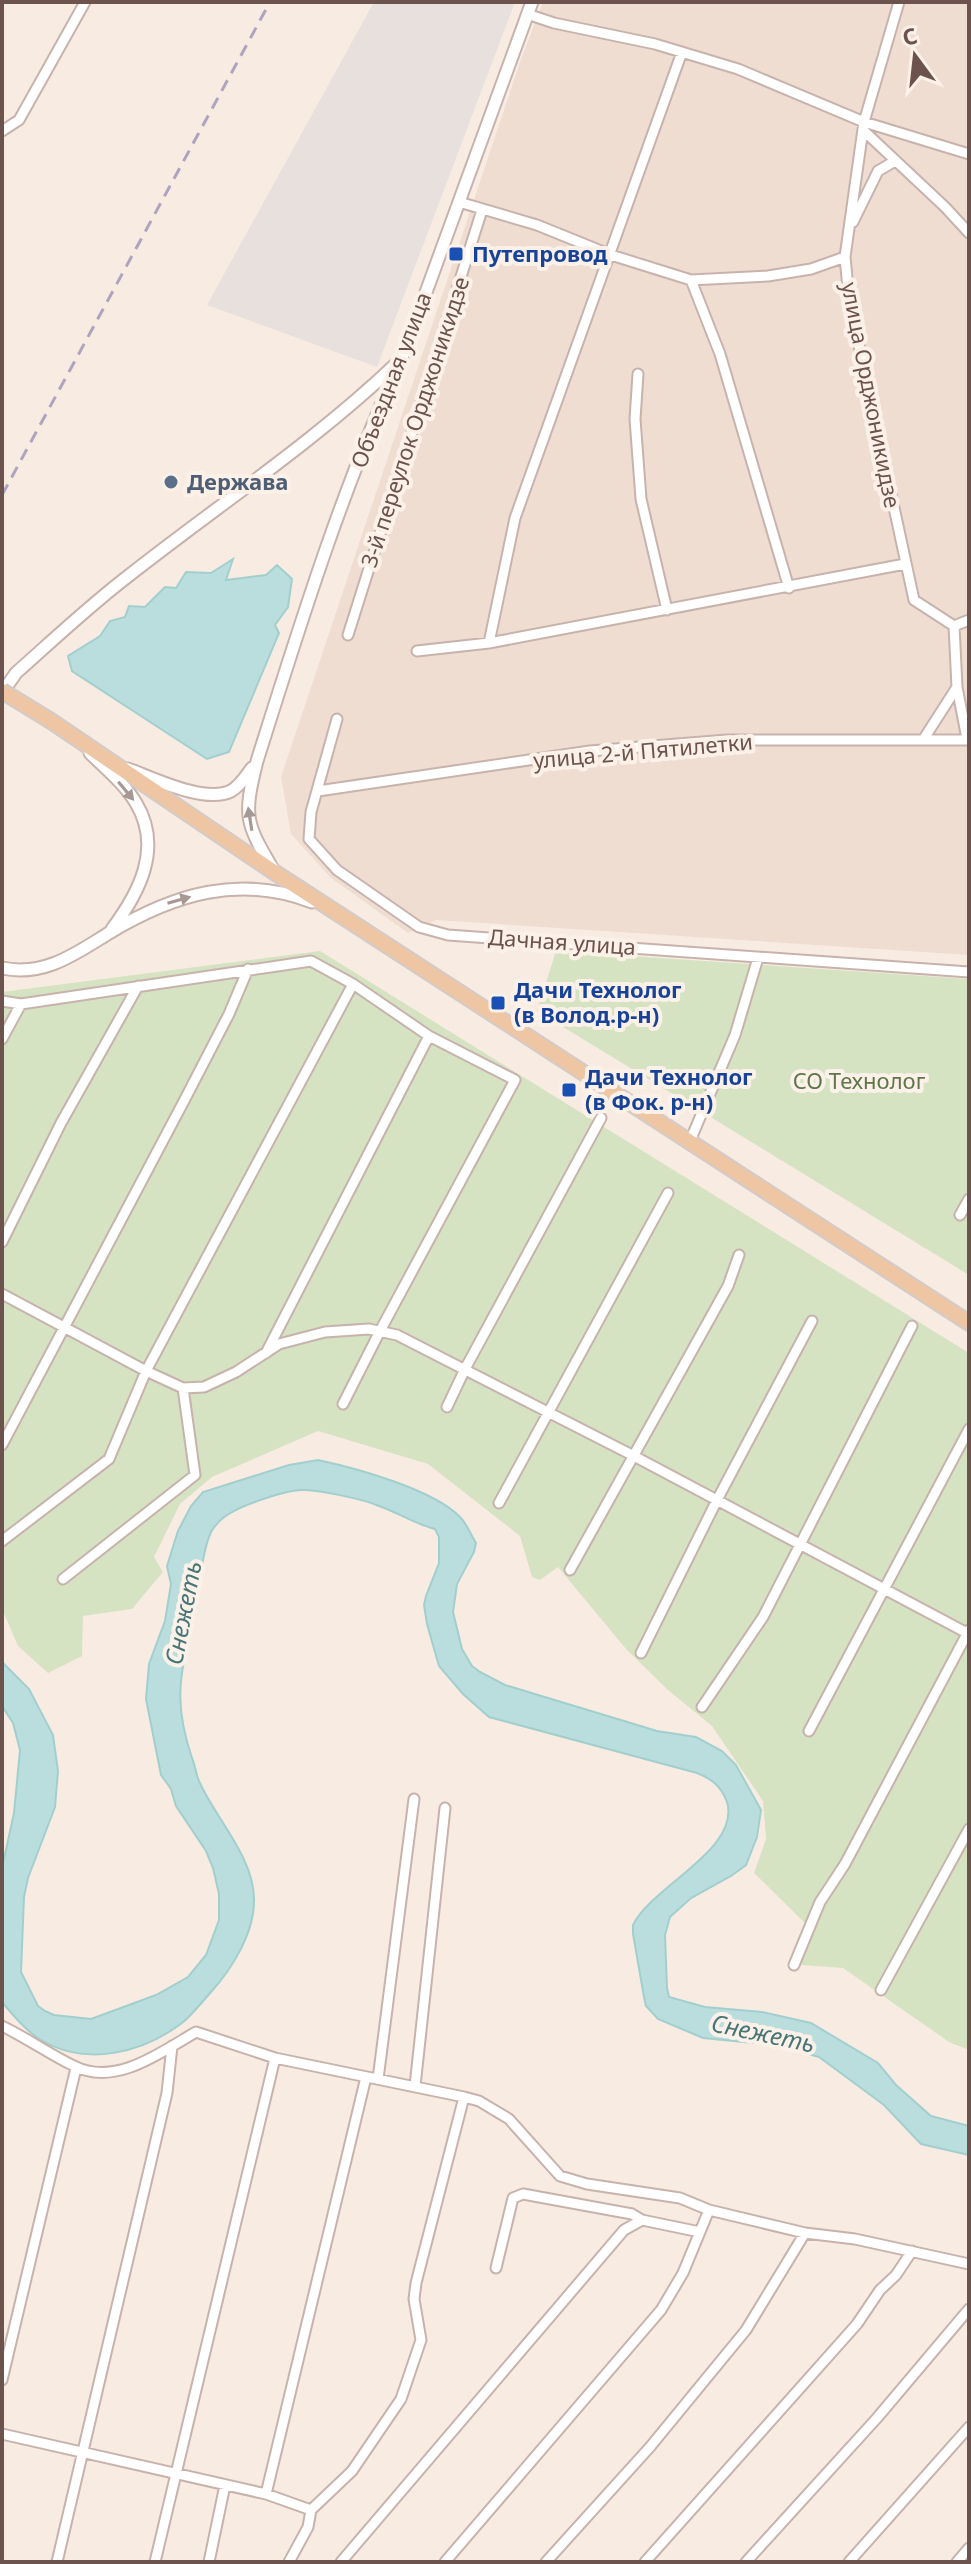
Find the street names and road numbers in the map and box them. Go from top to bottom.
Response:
street label: 3-й переулок Орджоникидзе [353,272,475,571]
street label: улица Орджоникидзе [835,279,909,510]
street label: Объездная улица [343,287,437,472]
street label: улица 2-й Пятилетки [532,725,754,775]
street label: Дачная улица [487,921,637,961]

